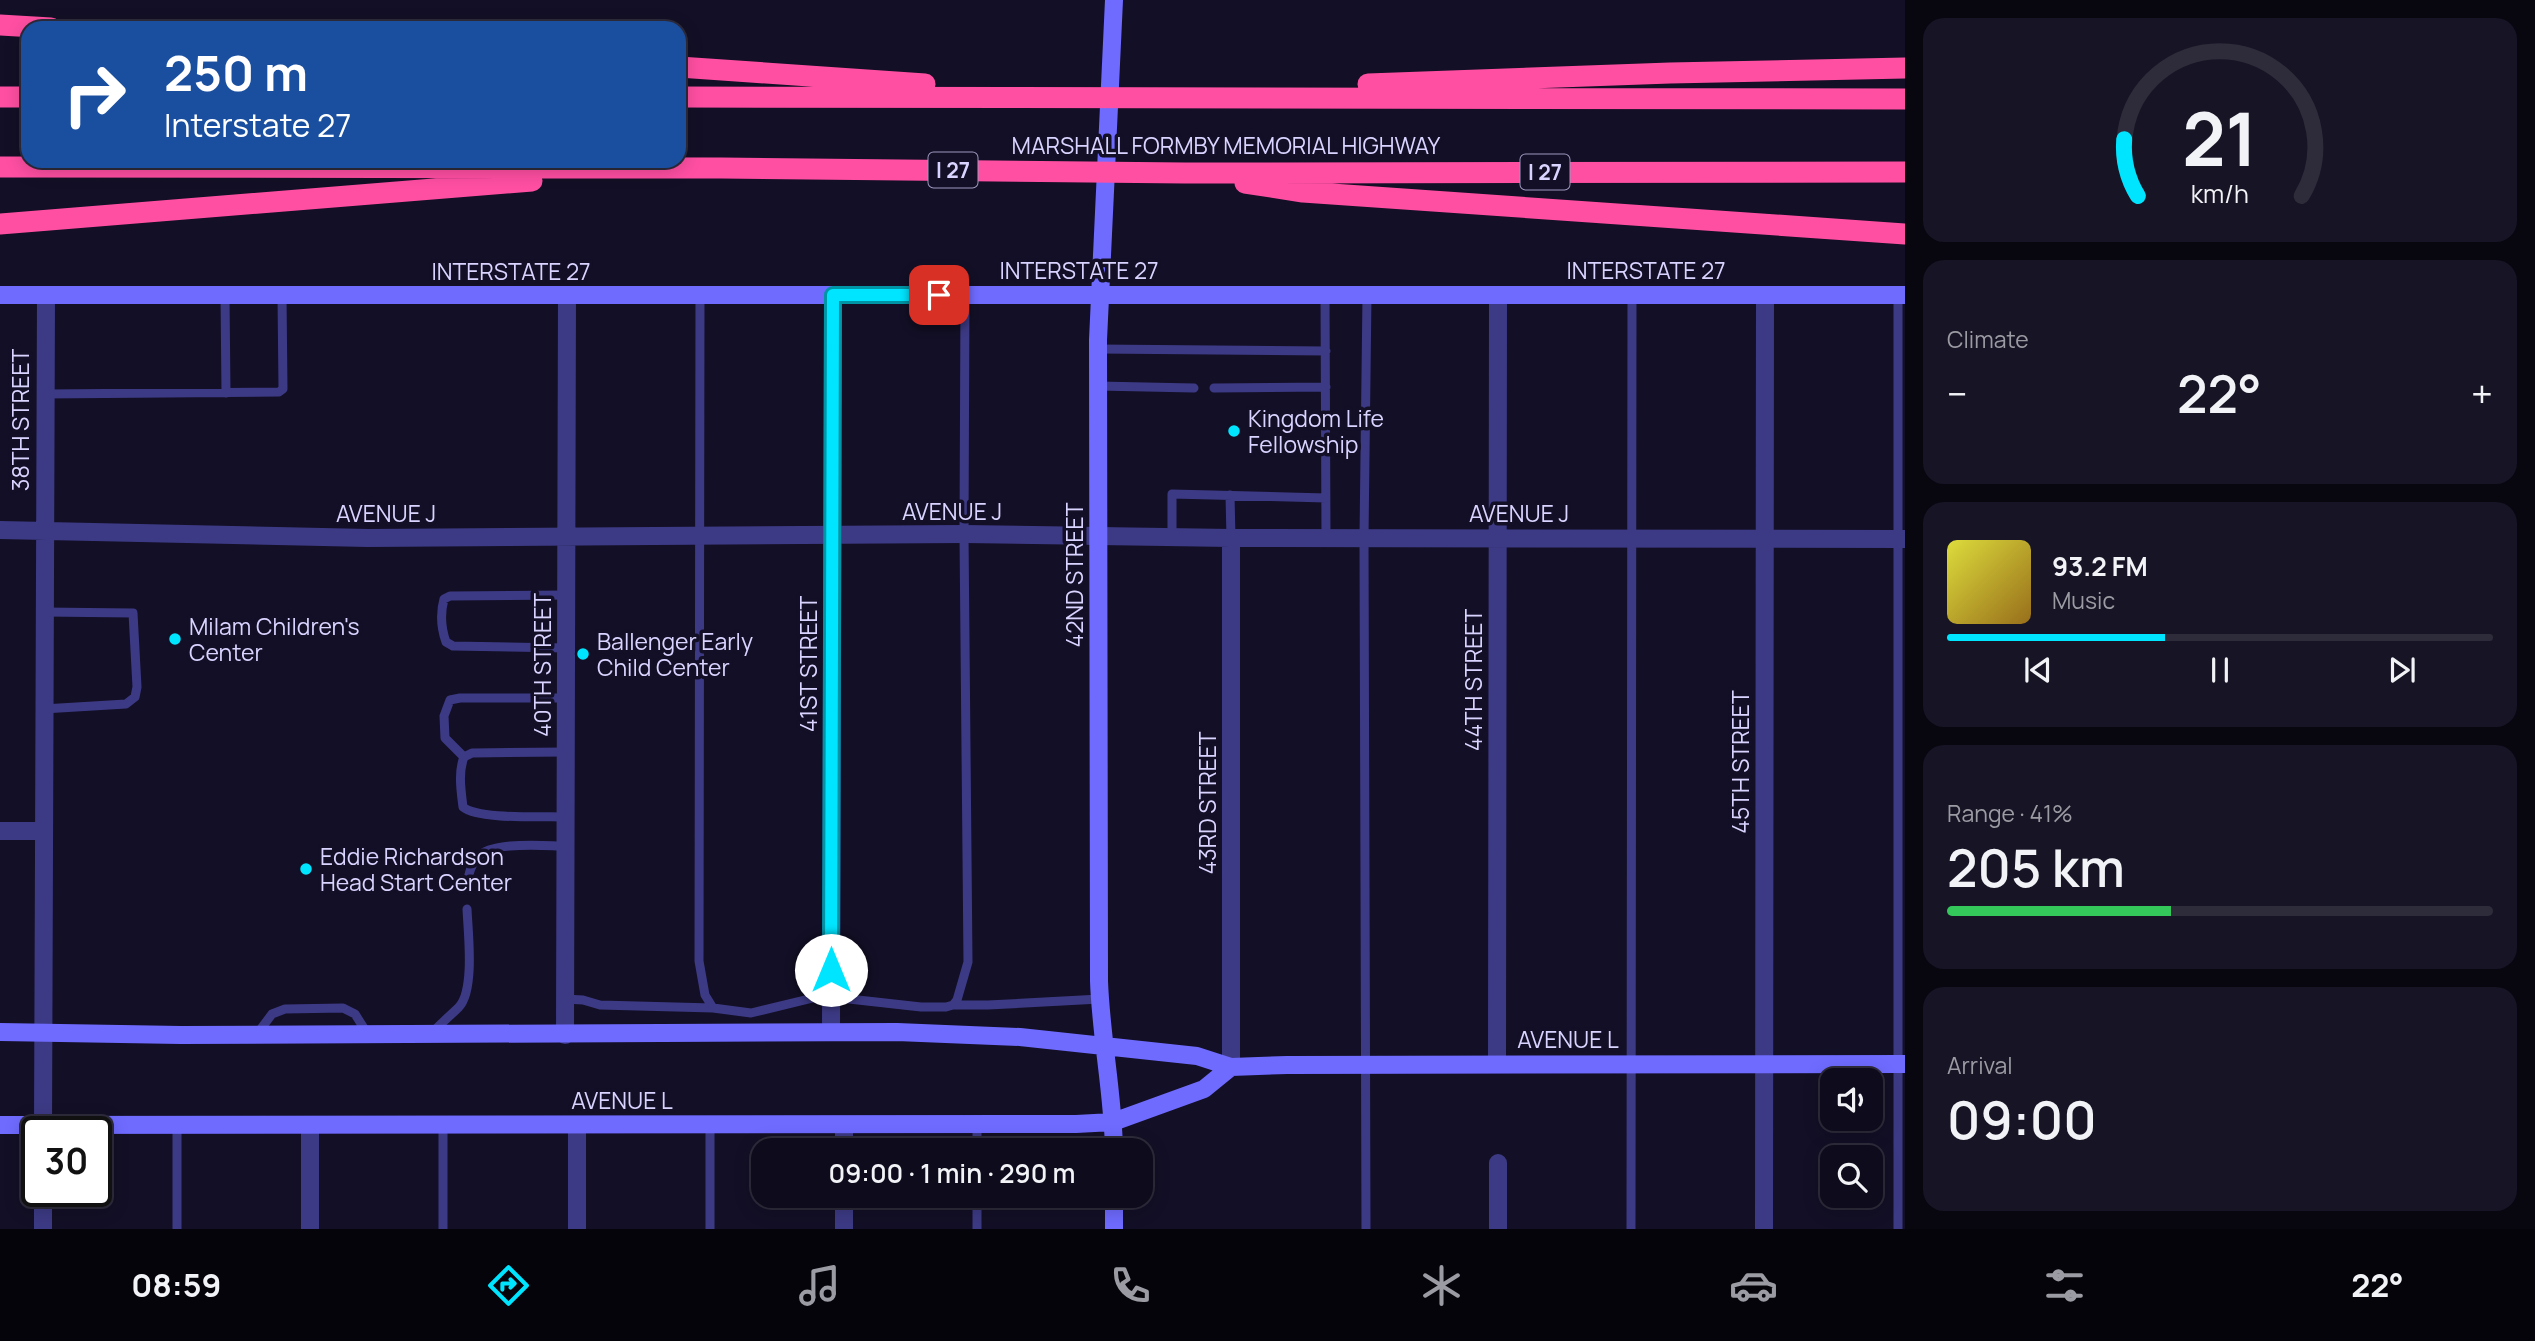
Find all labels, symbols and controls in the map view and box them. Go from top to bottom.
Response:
text: 250 m [164,39,308,106]
icon: right [49,49,140,140]
text: 21 [2182,88,2258,188]
text: Interstate 27 [164,103,351,147]
street label: MARSHALL FORMBY MEMORIAL HIGHWAY [1012,129,1441,161]
road number: I 27 [928,152,978,188]
road number: I 27 [1520,154,1570,190]
text: km/h [2191,176,2249,211]
street label: INTERSTATE 27 [999,254,1159,286]
street label: INTERSTATE 27 [1566,254,1726,286]
street label: INTERSTATE 27 [431,255,591,287]
pin [909,265,969,325]
icon: arrive [920,276,958,314]
text: Climate [1947,323,2029,355]
street label: 38TH STREET [4,348,36,491]
text: 22° [2177,358,2262,429]
text: − [1947,367,1968,419]
text: + [2471,367,2493,419]
place label: Kingdom Life Fellowship [1248,402,1384,460]
marker: Kingdom Life Fellowship [1226,423,1242,439]
street label: AVENUE J [902,495,1002,527]
street label: AVENUE J [336,497,436,529]
street label: AVENUE J [1469,497,1569,529]
street label: 42ND STREET [1058,502,1090,647]
text: 93.2 FM [2052,548,2148,584]
text: Music [2052,584,2115,616]
street label: 40TH STREET [526,593,558,737]
street label: 41ST STREET [792,595,824,732]
street label: 44TH STREET [1457,609,1489,751]
place label: Milam Children's Center [189,610,360,668]
place label: Ballenger Early Child Center [597,625,753,683]
marker: Milam Children's Center [167,631,183,647]
marker: Ballenger Early Child Center [575,646,591,662]
icon: previous [2019,651,2057,689]
icon: pause [2201,651,2239,689]
icon: next [2383,651,2421,689]
street label: 45TH STREET [1724,690,1756,834]
street label: 43RD STREET [1191,731,1223,875]
text: Range · 41% [1947,797,2073,829]
text: 205 km [1947,832,2125,903]
place label: Eddie Richardson Head Start Center [320,840,512,898]
marker: Eddie Richardson Head Start Center [298,861,314,877]
position arrow [794,933,868,1007]
street label: AVENUE L [1517,1023,1619,1055]
text: Arrival [1947,1049,2013,1081]
map controls [1820,1068,1883,1208]
button: sound [1820,1068,1883,1131]
street label: AVENUE L [571,1084,673,1116]
text: 09:00 [1947,1084,2097,1155]
speed limit sign: 30 [21,1116,112,1207]
button: search [1820,1145,1883,1208]
text: 09:00 · 1 min · 290 m [829,1155,1075,1191]
icon: directions [484,1261,533,1310]
icon: music [795,1261,844,1310]
icon: phone [1106,1261,1155,1310]
icon: climate [1417,1261,1466,1310]
icon: car [1729,1261,1778,1310]
icon: filters [2040,1261,2089,1310]
text: 08:59 [131,1263,221,1307]
text: 22° [2351,1263,2404,1307]

